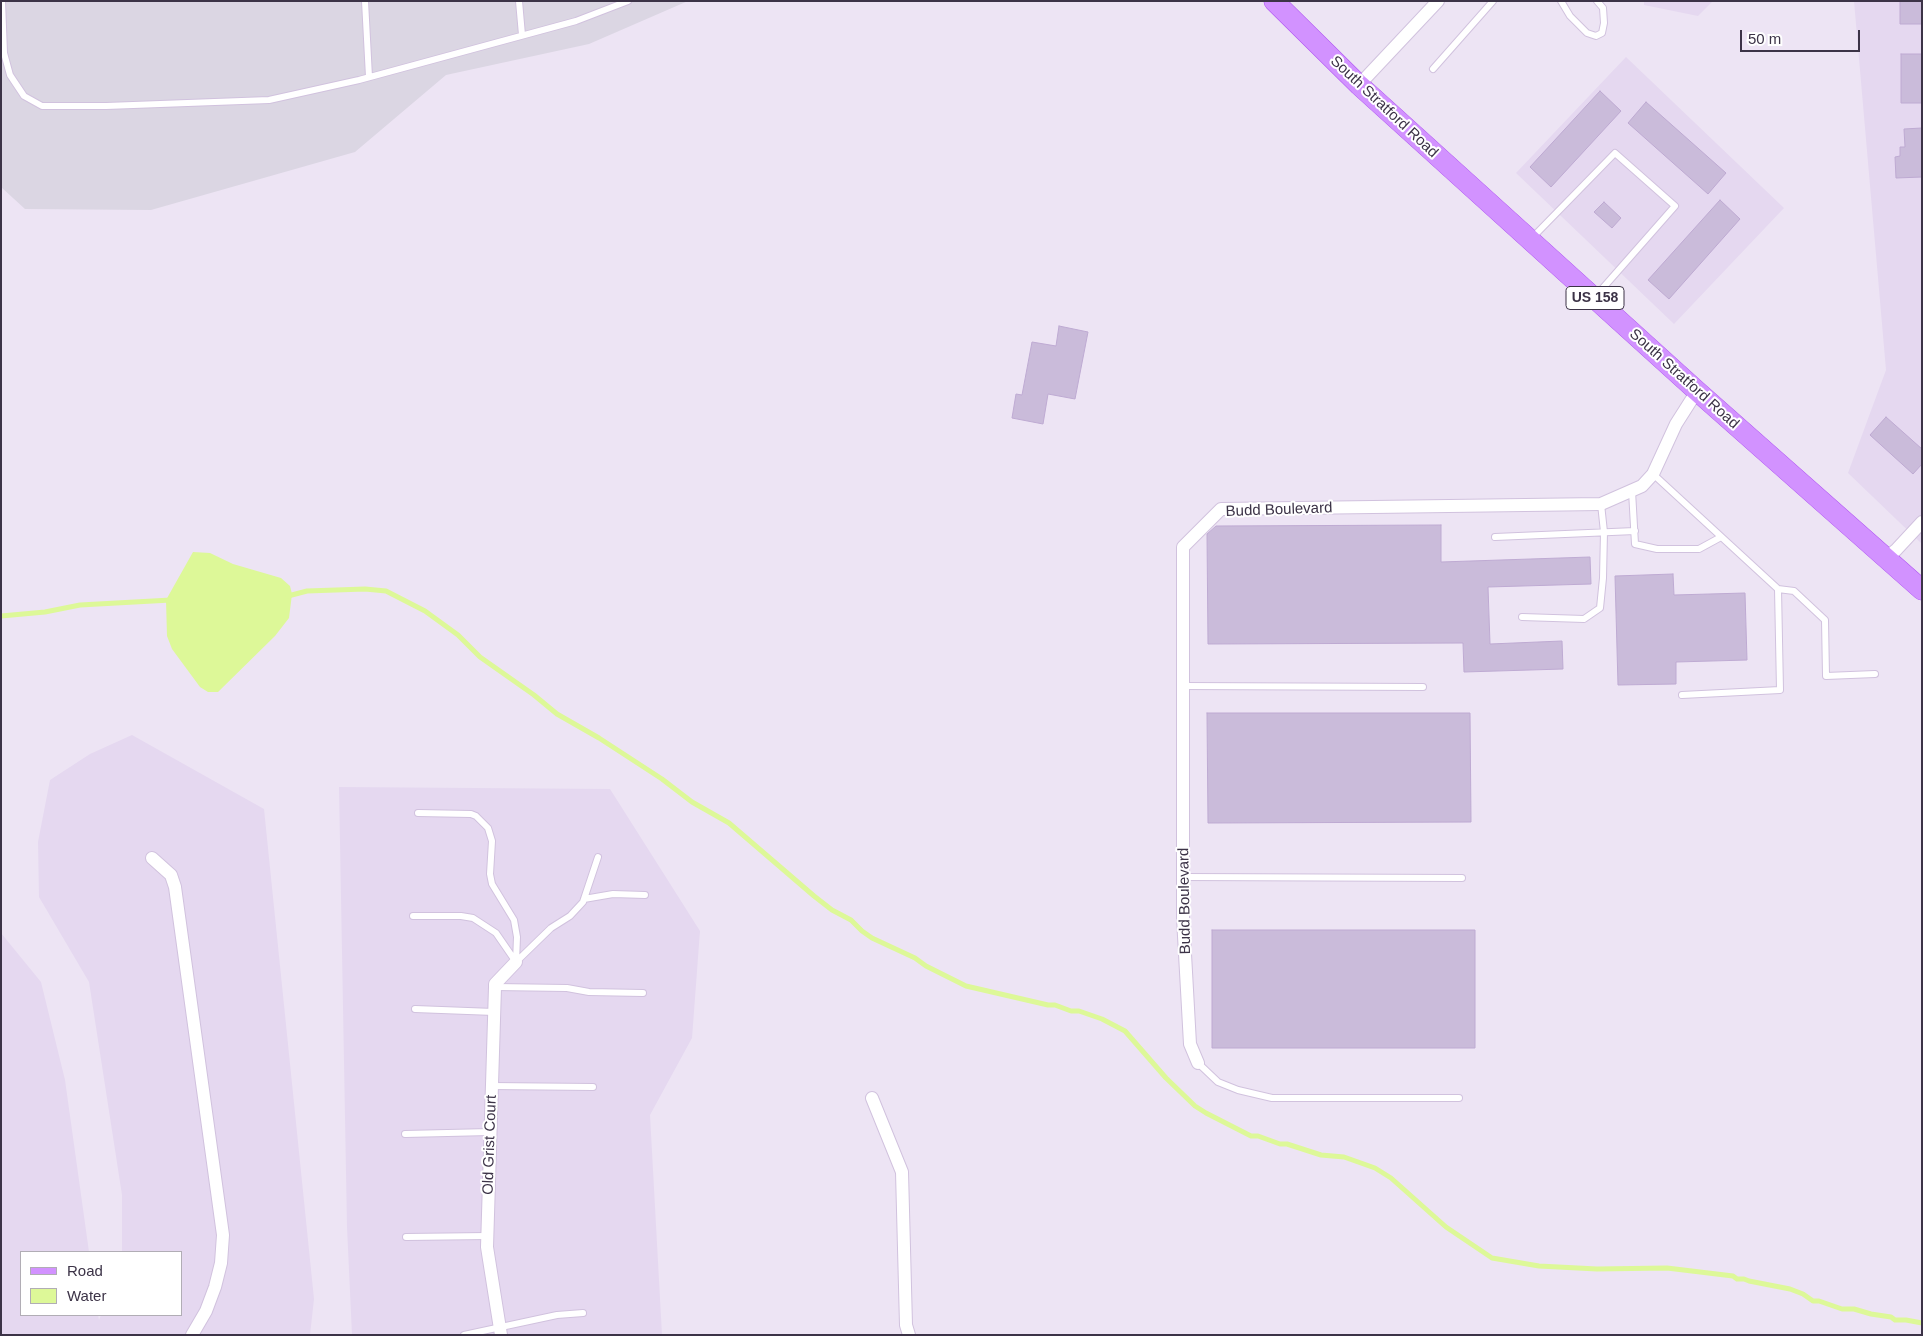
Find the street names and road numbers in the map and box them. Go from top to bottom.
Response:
street label: South Stratford Road [1326,52,1442,162]
road number: US 158 [1566,286,1624,310]
street label: South Stratford Road [1626,325,1742,433]
street label: Budd Boulevard [1225,499,1333,521]
street label: Budd Boulevard [1175,847,1195,955]
street label: Old Grist Court [479,1095,501,1195]

